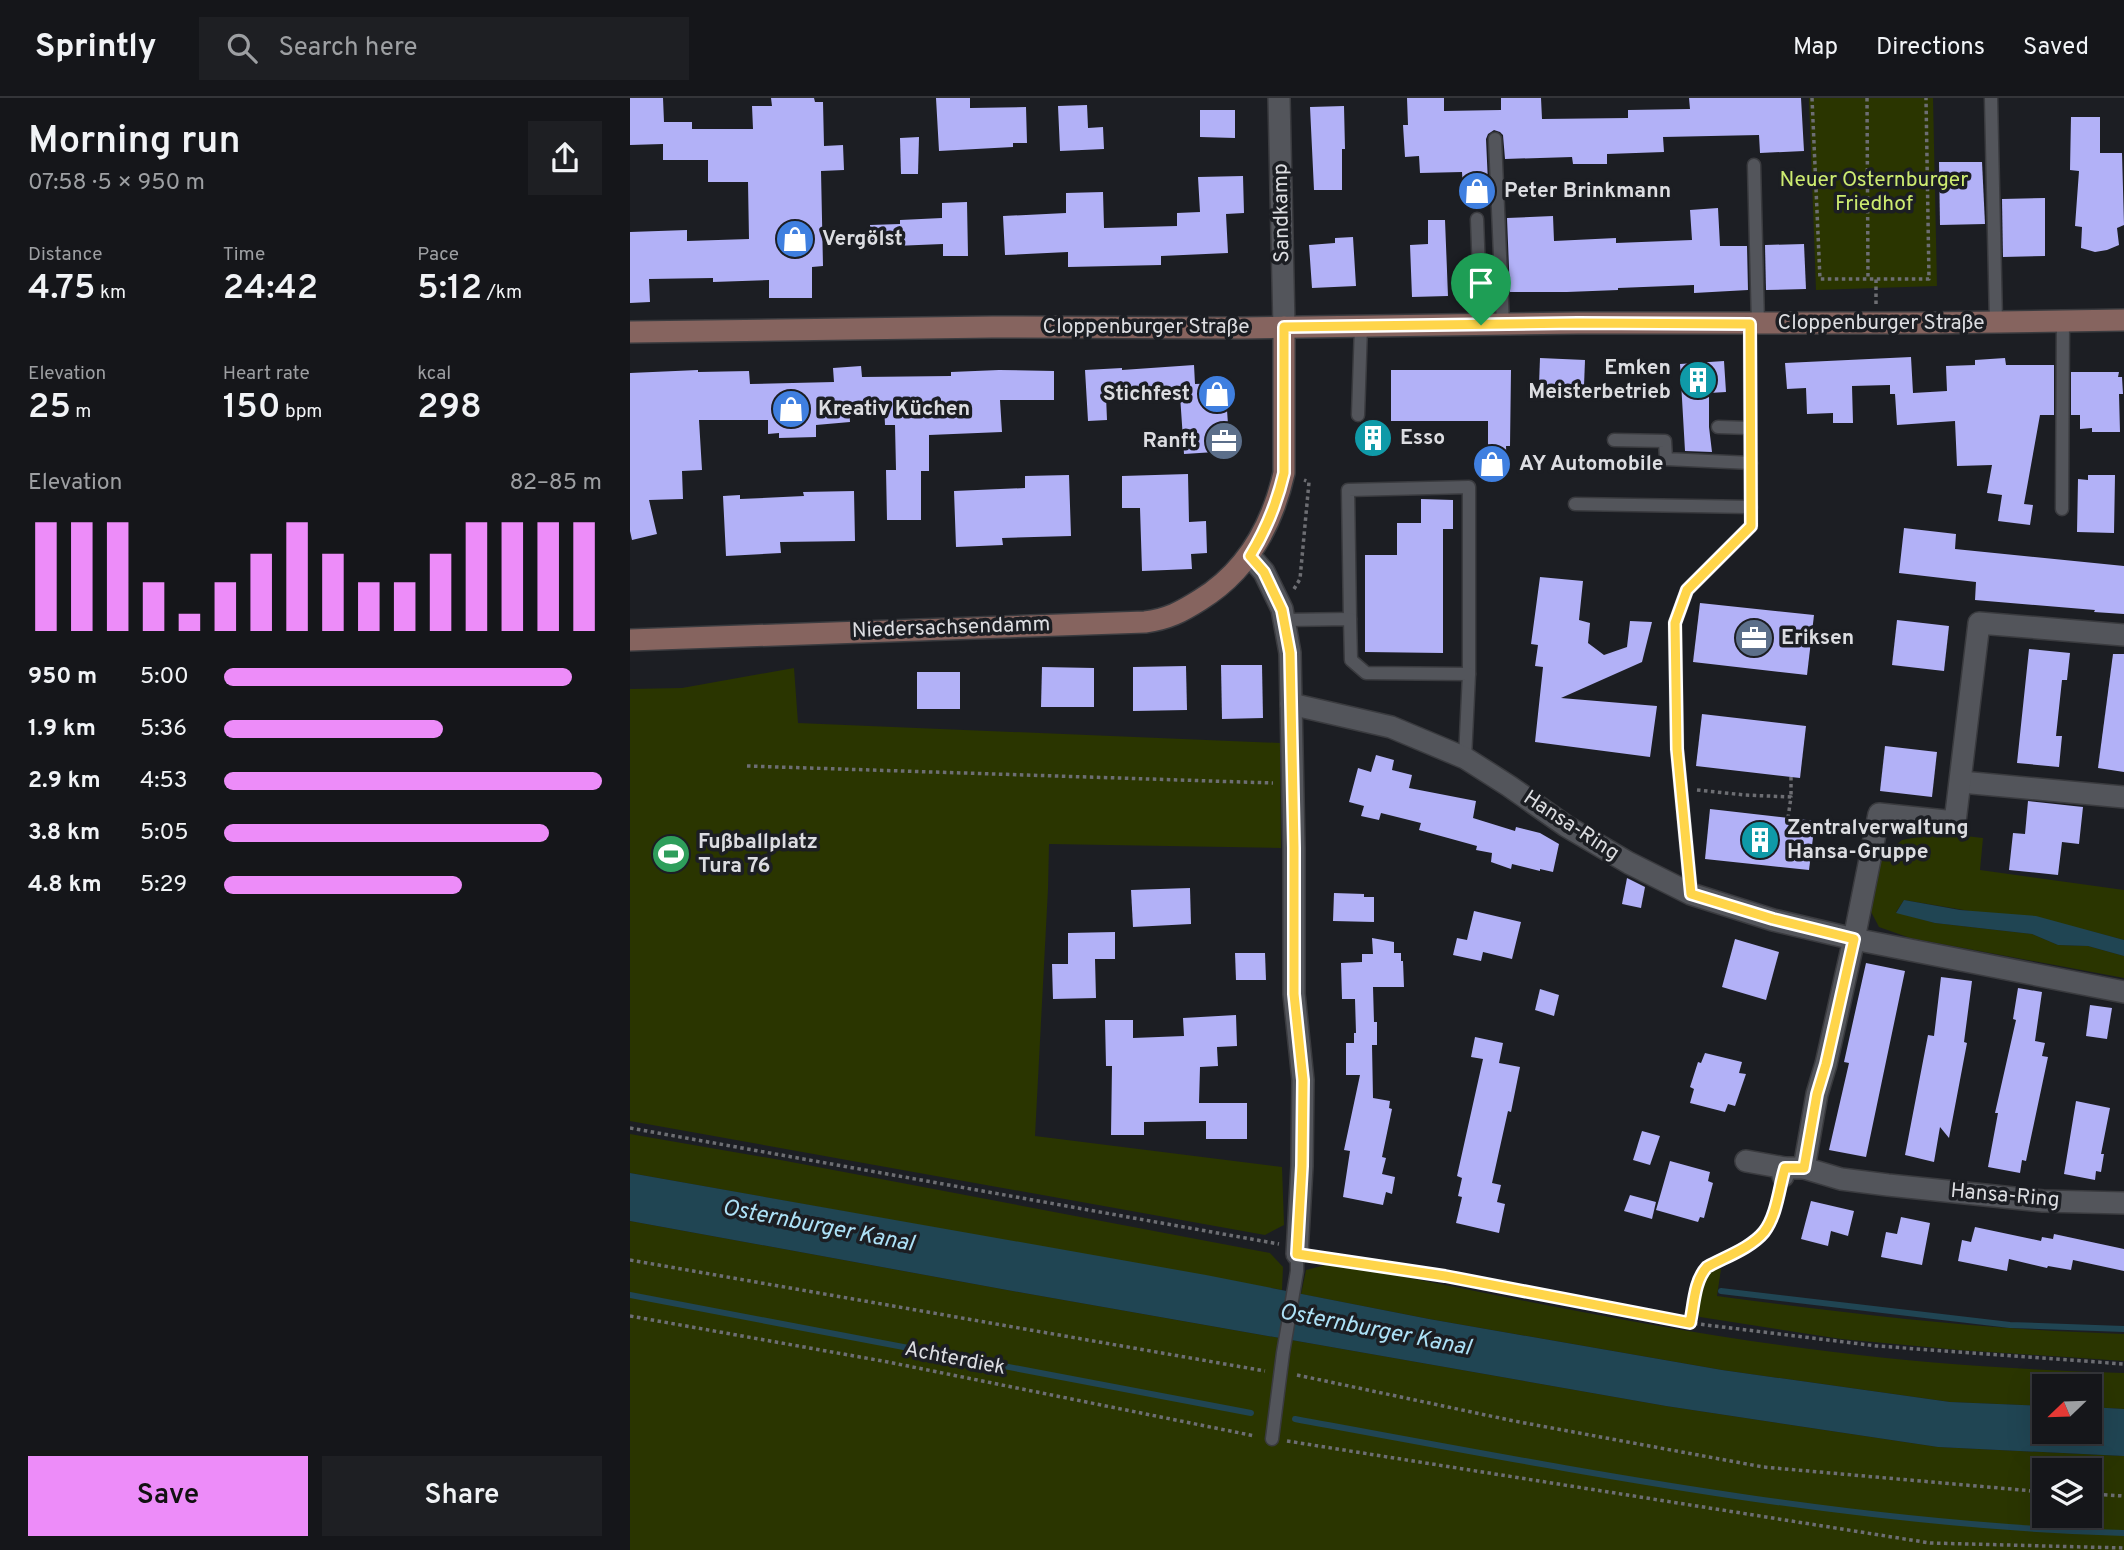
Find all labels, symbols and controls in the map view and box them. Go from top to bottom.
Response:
search box [199,17,689,80]
text: Sprintly [35,27,157,69]
icon: search [223,29,261,67]
text: Search here [279,32,418,65]
text: Map [1793,33,1838,63]
text: Directions [1876,33,1985,63]
text: Saved [2023,33,2089,63]
text: Morning run [28,118,241,167]
button: share [528,121,602,195]
street label: Sandkamp [1268,163,1296,263]
park label: Neuer Osternburger Friedhof [1780,167,1968,218]
text: 07:58 · 5 × 950 m [28,169,205,198]
shop icon: Peter Brinkmann [1456,170,1498,212]
place label: Peter Brinkmann [1504,178,1671,205]
shop icon: Vergölst [774,218,816,260]
place label: Vergölst [822,226,903,253]
text: Distance [28,243,103,267]
text: Time [223,243,265,267]
text: Pace [417,243,459,267]
pin [1451,253,1511,325]
icon: arrive [1462,264,1500,302]
text: 4.75 [28,267,95,311]
text: 24:42 [223,267,318,311]
text: 5:12 [417,267,482,311]
text: km [95,281,126,305]
text: /km [482,281,522,305]
street label: Cloppenburger Straße [1778,310,1984,337]
street label: Cloppenburger Straße [1043,314,1249,341]
place label: Emken Meisterbetrieb [1528,355,1671,406]
building icon: Emken Meisterbetrieb [1677,359,1719,401]
text: Elevation [28,362,106,386]
text: Heart rate [223,362,310,386]
text: kcal [417,362,451,386]
shop icon: Stichfest [1196,373,1238,415]
place label: Stichfest [1103,381,1190,408]
text: 25 [28,386,71,430]
text: 150 [223,386,281,430]
text: 298 [417,386,482,430]
shop icon: Kreativ Küchen [770,388,812,430]
place label: Kreativ Küchen [818,396,970,423]
text: m [71,400,91,424]
text: bpm [281,400,322,424]
building icon: Esso [1352,417,1394,459]
office icon: Ranft [1203,420,1245,462]
place label: Esso [1400,425,1445,452]
place label: Ranft [1142,428,1197,455]
shop icon: AY Automobile [1471,443,1513,485]
place label: AY Automobile [1519,451,1664,478]
text: Elevation [28,469,123,498]
text: 82–85 m [509,469,602,498]
street label: Niedersachsendamm [851,611,1051,645]
office icon: Eriksen [1733,617,1775,659]
place label: Eriksen [1781,625,1854,652]
text: 950 m [28,663,97,692]
text: 5:00 [140,663,189,692]
text: 1.9 km [28,715,96,744]
text: 5:36 [140,715,187,744]
text: 2.9 km [28,767,101,796]
text: 4:53 [140,767,188,796]
street label: Hansa-Ring [1518,785,1624,867]
place label: Zentralverwaltung Hansa-Gruppe [1787,815,1969,866]
text: 3.8 km [28,819,100,848]
text: 5:05 [140,819,189,848]
building icon: Zentralverwaltung Hansa-Gruppe [1739,819,1781,861]
place label: Fußballplatz Tura 76 [698,829,818,880]
sports icon: Fußballplatz Tura 76 [650,833,692,875]
text: 4.8 km [28,871,102,900]
text: 5:29 [140,871,187,900]
street label: Hansa-Ring [1949,1178,2061,1214]
water label: Osternburger Kanal [720,1194,918,1260]
water label: Osternburger Kanal [1277,1298,1475,1364]
street label: Achterdiek [902,1336,1008,1382]
north arrow [2032,1374,2102,1444]
map controls [2032,1374,2102,1528]
button: Save [28,1456,308,1536]
button: Share [322,1456,602,1536]
button: layers [2032,1458,2102,1528]

